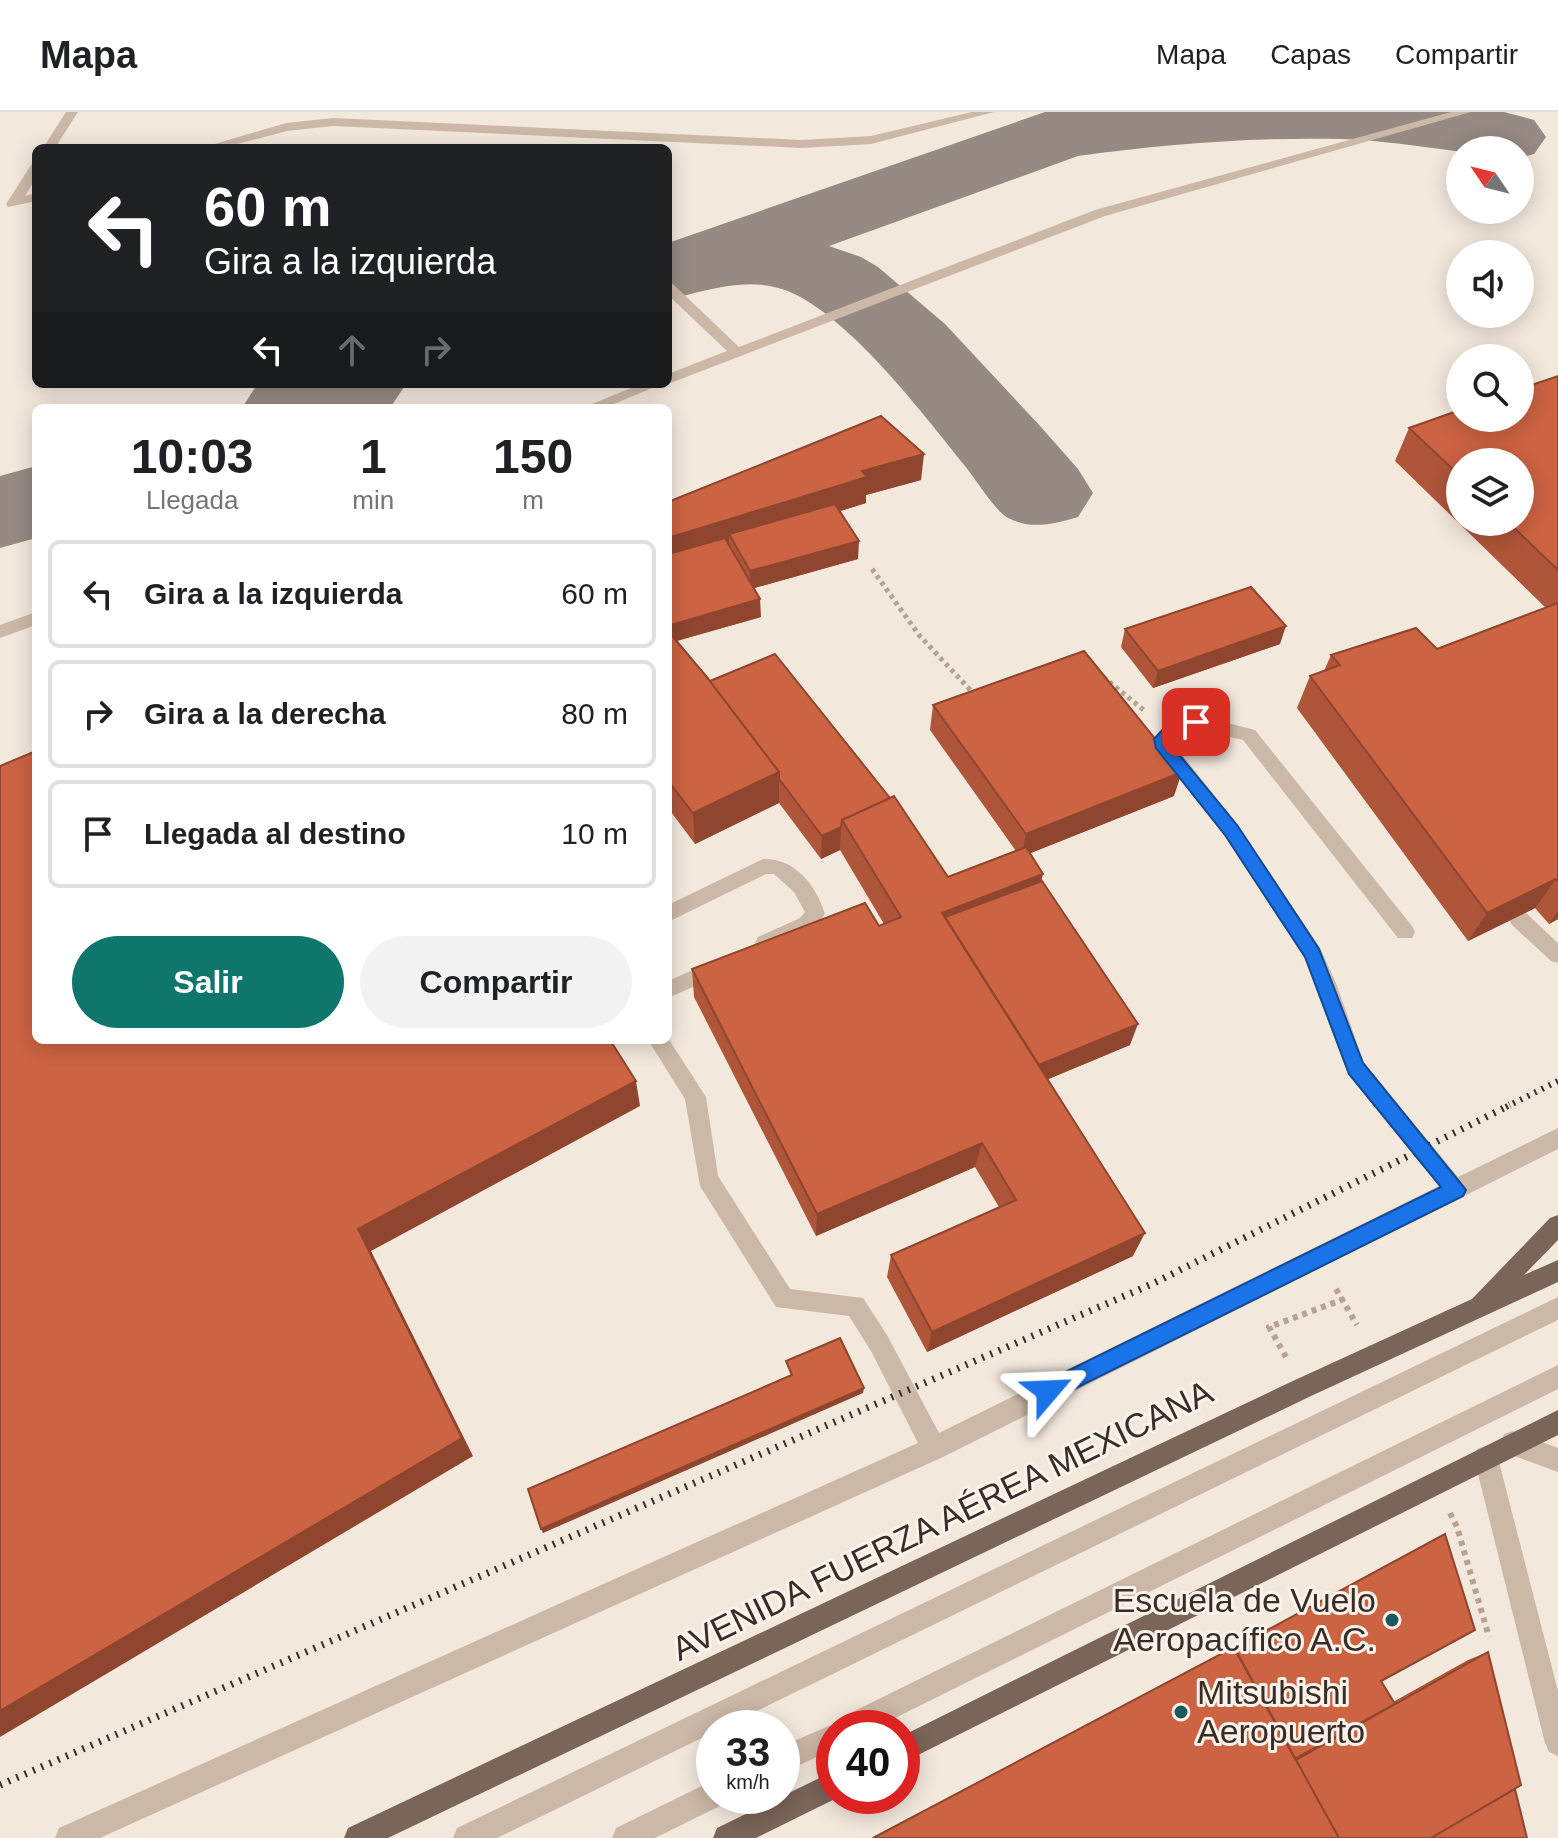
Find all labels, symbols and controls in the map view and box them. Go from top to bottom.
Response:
text: Mapa [40,34,137,76]
text: Mapa [1156,39,1226,70]
text: Capas [1270,39,1351,70]
text: Compartir [1395,39,1518,70]
north arrow [1446,136,1534,224]
map controls [1446,136,1534,536]
text: 60 m [204,175,332,238]
icon: left [72,176,176,280]
button: sound [1446,240,1534,328]
text: Gira a la izquierda [204,241,496,282]
icon: left [246,328,290,372]
icon: ahead [330,328,374,372]
icon: right [414,328,458,372]
button: search [1446,344,1534,432]
text: 10:03 [131,430,254,483]
text: 1 [360,430,387,483]
text: 150 [493,430,573,483]
button: layers [1446,448,1534,536]
text: Llegada [146,485,238,515]
text: min [352,485,394,515]
text: m [522,485,544,515]
icon: left [76,572,120,616]
text: Gira a la izquierda [144,577,402,610]
text: 60 m [561,577,628,610]
pin [1162,688,1230,756]
icon: right [76,692,120,736]
text: Gira a la derecha [144,697,386,730]
text: 80 m [561,697,628,730]
icon: arrive [1174,700,1218,744]
icon: arrive [76,812,120,856]
text: Llegada al destino [144,817,406,850]
text: 10 m [561,817,628,850]
button: Salir [72,936,344,1028]
button: Compartir [360,936,632,1028]
position arrow [1006,1349,1090,1433]
street label: AVENIDA FUERZA AÉREA MEXICANA [666,1372,1219,1668]
place label: Escuela de Vuelo Aeropacífico A.C. [1113,1581,1376,1658]
marker: Escuela de Vuelo Aeropacífico A.C. [1383,1611,1401,1629]
place label: Mitsubishi Aeropuerto [1197,1673,1365,1750]
marker: Mitsubishi Aeropuerto [1172,1703,1190,1721]
speed limit sign: 40 [816,1710,920,1814]
text: 33 [726,1730,770,1774]
text: km/h [726,1771,770,1793]

